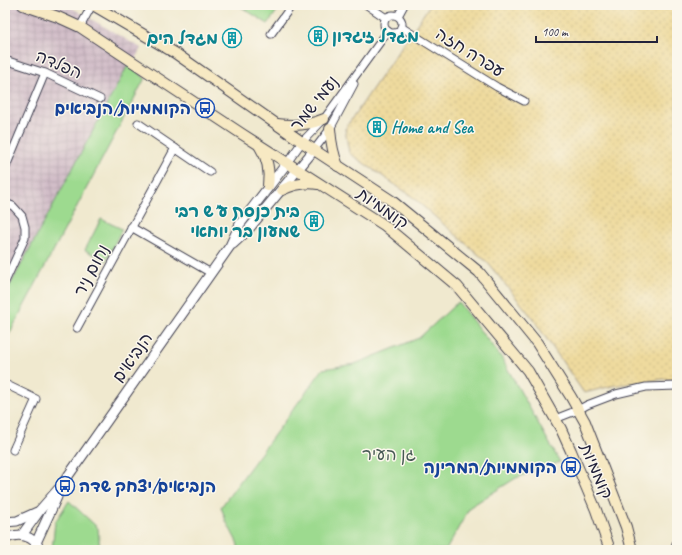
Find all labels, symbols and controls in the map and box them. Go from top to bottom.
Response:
scale bar [536,18,657,44]
street label: עפרה חזה [432,23,508,82]
text: 100 m [542,24,569,40]
building icon: מגדל זיגדון [307,25,329,47]
place label: מגדל זיגדון [332,26,419,47]
building icon: מגדל הים [221,27,243,49]
place label: מגדל הים [147,28,218,49]
street label: הפלדה [32,45,85,84]
street label: נעמי שמר [286,71,343,135]
bus stop icon: הקוממיות/הנביאים [194,97,216,119]
place label: הקוממיות/הנביאים [55,98,191,119]
building icon: Home and Sea [366,116,388,138]
place label: Home and Sea [391,117,475,138]
street label: קוממיות [352,183,413,234]
place label: בית כנסת ע"ש רבי שמעון בר יוחאי [174,201,300,242]
building icon: בית כנסת ע"ש רבי שמעון בר יוחאי [303,210,325,232]
street label: נחום ניר [69,241,114,300]
street label: הנביאים [108,328,157,386]
street label: קוממיות [575,439,618,502]
park label: גן העיר [362,444,416,465]
bus stop icon: הקוממיות/המרינה [560,456,582,478]
place label: הקוממיות/המרינה [424,457,557,478]
bus stop icon: הנביאים/יצחק שדה [54,475,76,497]
place label: הנביאים/יצחק שדה [79,476,216,497]

